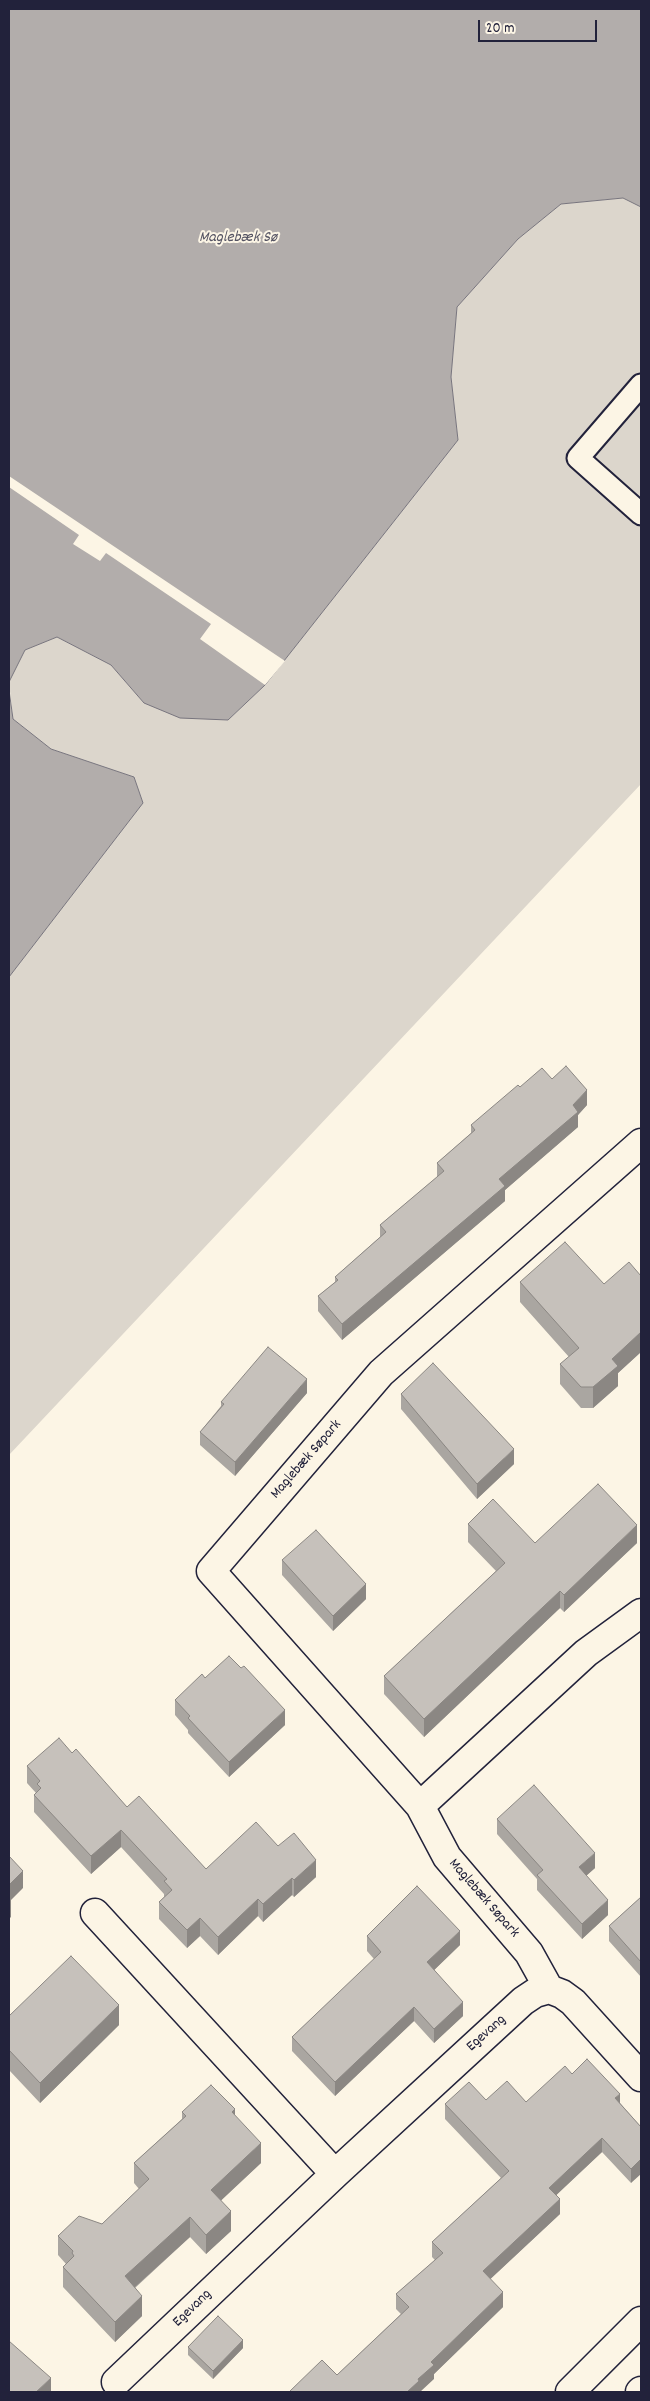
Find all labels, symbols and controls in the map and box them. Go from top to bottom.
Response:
scale bar [480,10,599,42]
text: 20 m [486,18,514,40]
water label: Maglebæk Sø [199,229,277,249]
street label: Maglebæk Søpark [268,1417,346,1503]
street label: Maglebæk Søpark [444,1856,522,1942]
street label: Egevang [464,2012,510,2056]
street label: Egevang [170,2286,216,2332]

